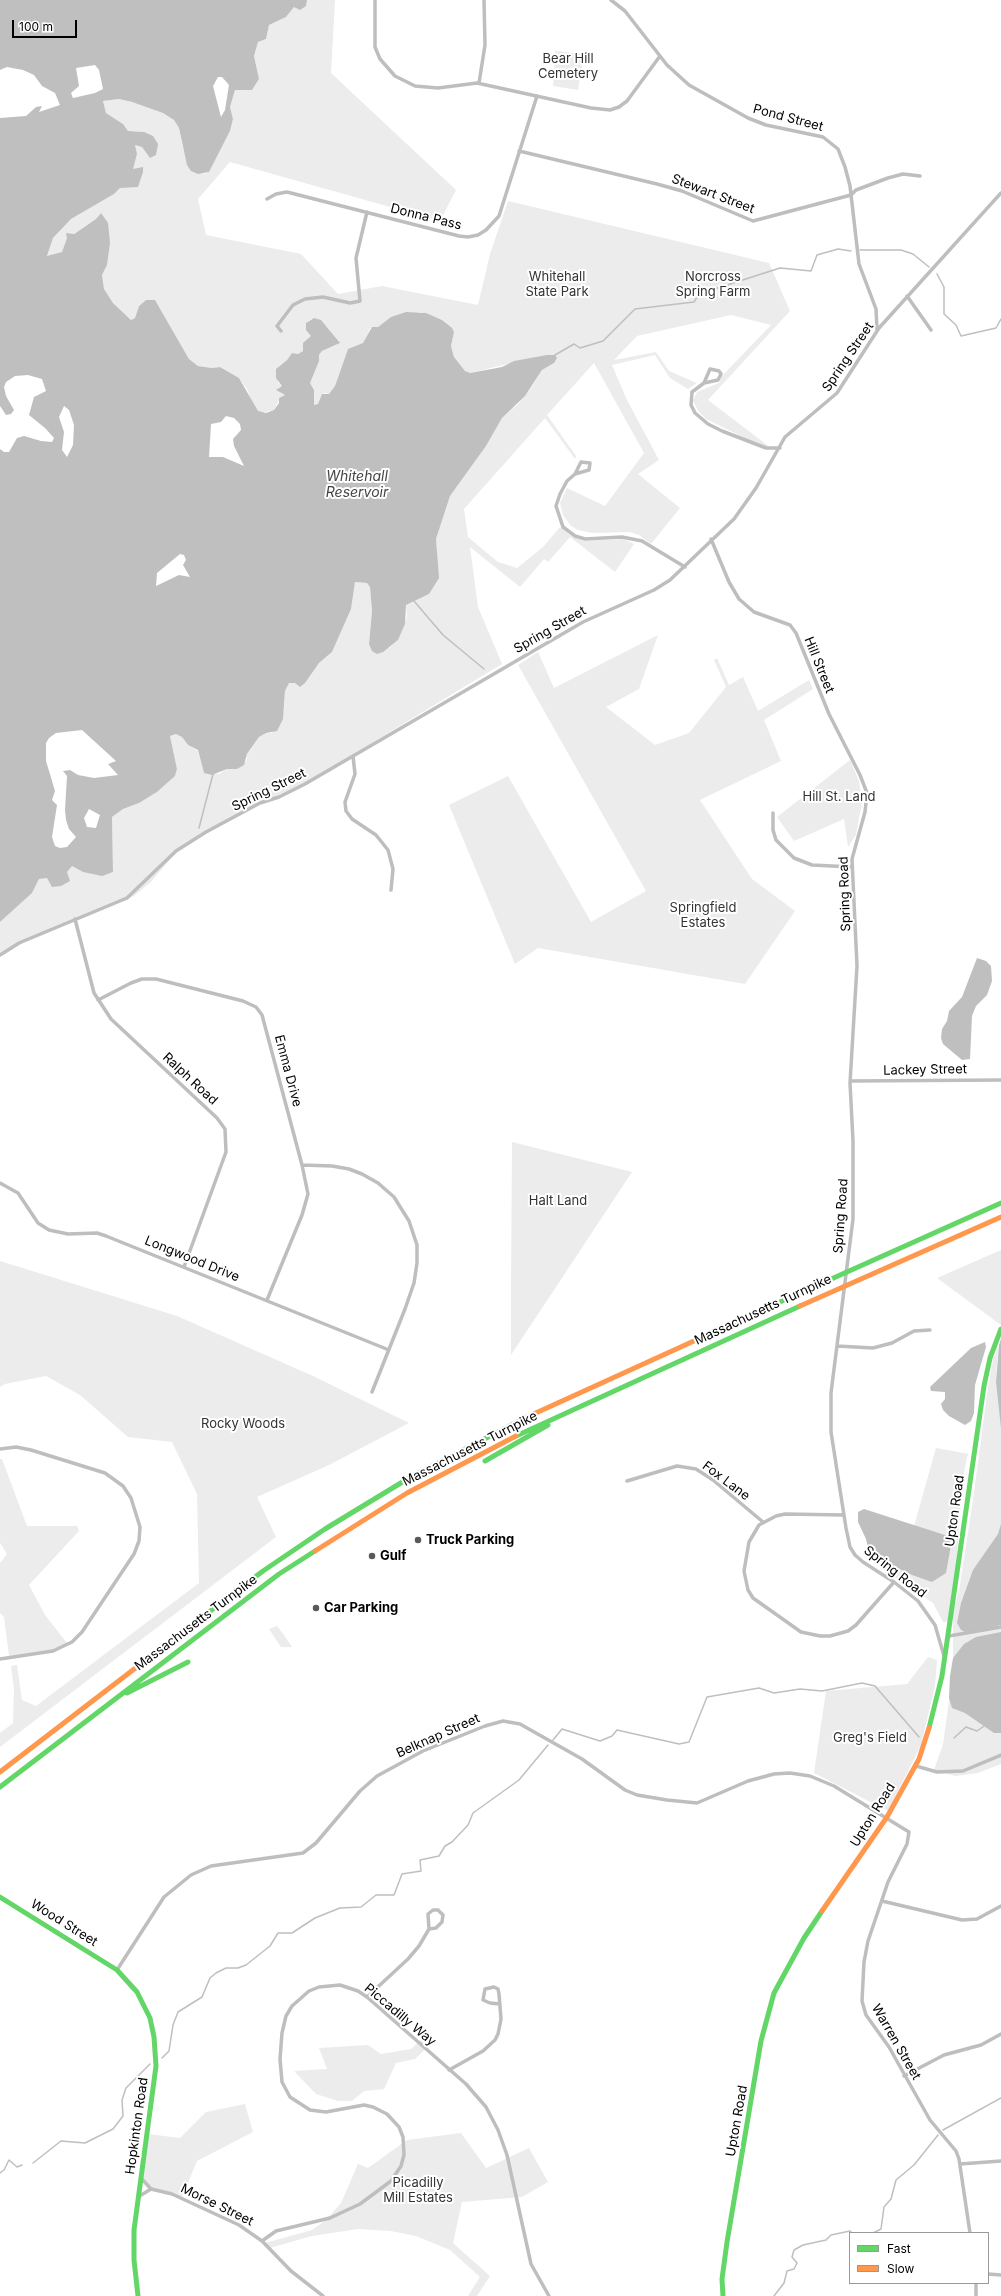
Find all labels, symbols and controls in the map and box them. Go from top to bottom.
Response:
scale bar [14,12,79,38]
text: 100 m [19,19,53,34]
park label: Bear Hill Cemetery [538,51,598,82]
street label: Pond Street [751,101,825,135]
street label: Stewart Street [669,171,757,217]
street label: Donna Pass [389,201,463,233]
park label: Whitehall State Park [525,269,589,300]
park label: Norcross Spring Farm [676,269,750,300]
street label: Spring Street [819,319,877,395]
water label: Whitehall Reservoir [326,469,388,502]
street label: Spring Street [511,603,589,657]
street label: Hill Street [801,635,837,695]
street label: Spring Street [229,765,309,815]
park label: Hill St. Land [802,789,876,805]
street label: Spring Road [836,856,854,932]
park label: Springfield Estates [670,900,736,931]
street label: Emma Drive [271,1033,305,1109]
street label: Ralph Road [159,1050,221,1108]
street label: Lackey Street [883,1061,967,1079]
street label: Spring Road [831,1178,851,1254]
park label: Halt Land [529,1193,587,1209]
street label: Longwood Drive [142,1233,242,1285]
street label: Massachusetts Turnpike [692,1271,834,1349]
street label: Massachusetts Turnpike [400,1408,540,1490]
park label: Rocky Woods [201,1416,285,1432]
street label: Fox Lane [699,1458,753,1504]
street label: Upton Road [942,1474,968,1548]
place label: Truck Parking [426,1532,514,1548]
marker: Truck Parking [413,1535,423,1545]
street label: Spring Road [861,1543,929,1601]
place label: Gulf [380,1548,407,1564]
marker: Gulf [367,1551,377,1561]
street label: Massachusetts Turnpike [132,1572,260,1674]
place label: Car Parking [324,1600,398,1616]
marker: Car Parking [311,1603,321,1613]
street label: Belknap Street [394,1711,482,1761]
park label: Greg's Field [833,1730,907,1746]
street label: Upton Road [847,1780,899,1850]
street label: Wood Street [28,1896,100,1950]
street label: Piccadilly Way [361,1981,439,2049]
street label: Warren Street [868,2001,924,2083]
street label: Hopkinton Road [122,2076,152,2176]
street label: Upton Road [723,2084,751,2158]
park label: Picadilly Mill Estates [383,2175,453,2206]
street label: Morse Street [178,2181,256,2229]
legend [849,2232,989,2284]
text: Fast [887,2241,911,2256]
text: Slow [887,2261,914,2276]

